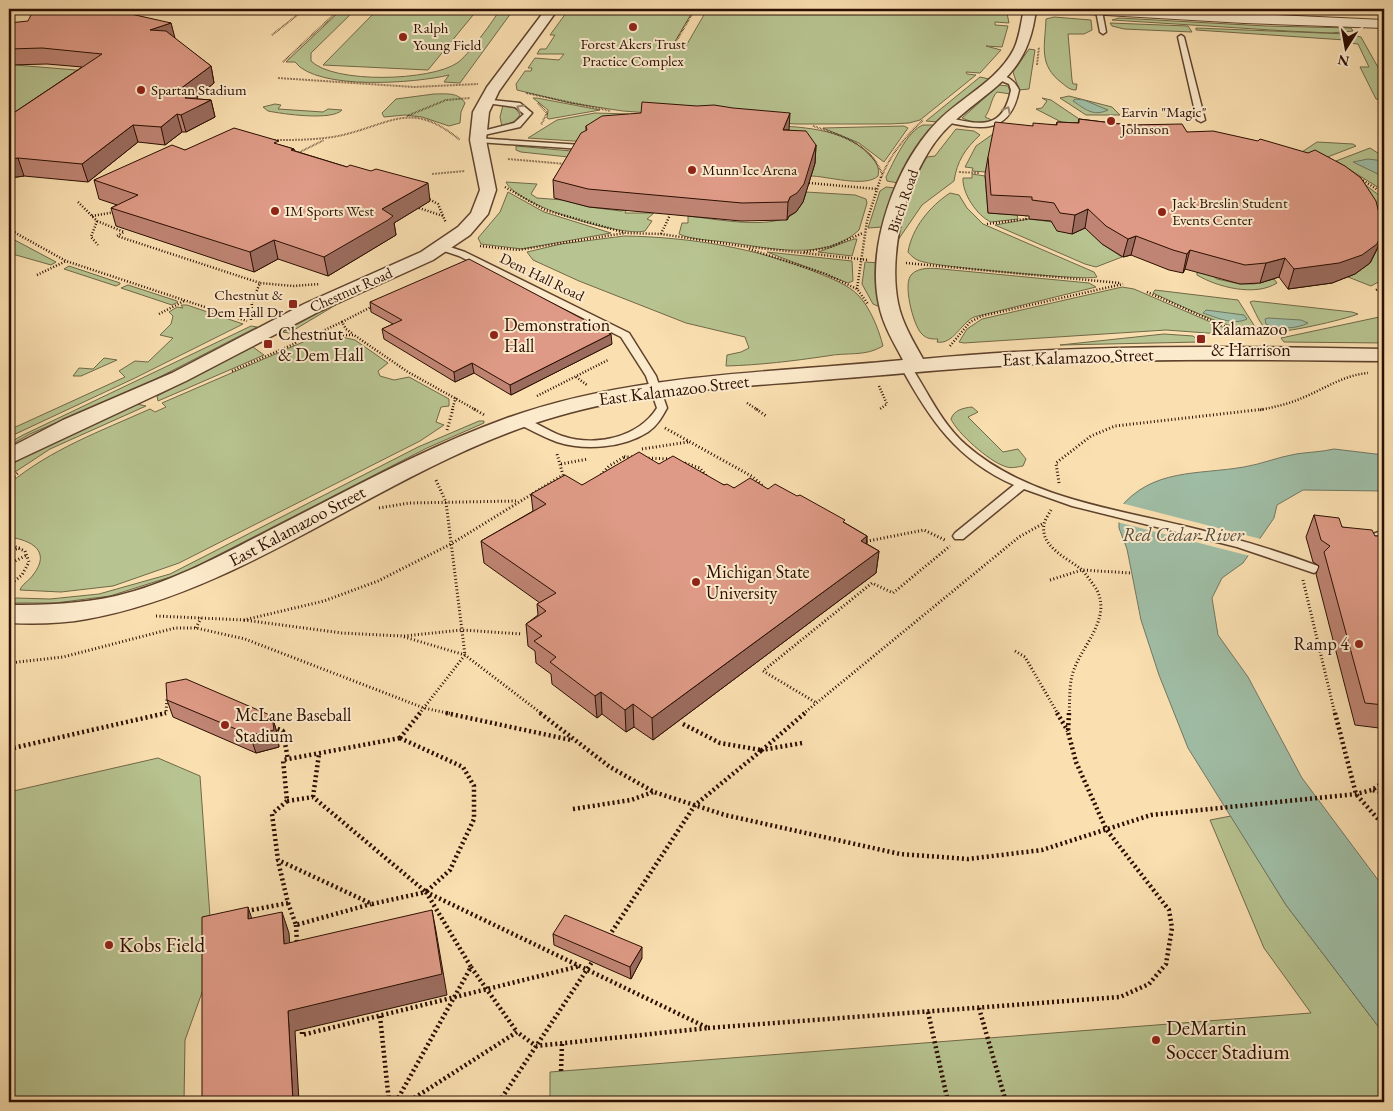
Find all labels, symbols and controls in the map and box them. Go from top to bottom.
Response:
place label: Ralph Young Field [413,18,482,54]
marker: Forest Akers Trust Practice Complex [627,21,639,33]
north arrow [1320,22,1370,72]
marker: Ralph Young Field [397,31,409,43]
place label: Forest Akers Trust Practice Complex [580,34,686,70]
text: N [1336,51,1351,71]
place label: Spartan Stadium [151,80,247,99]
marker: Spartan Stadium [135,84,147,96]
place label: Earvin "Magic" Johnson [1119,102,1207,138]
one-way arrow [516,105,525,115]
one-way arrow [1001,107,1011,116]
marker: Earvin "Magic" Johnson [1105,115,1117,127]
place label: Munn Ice Arena [702,160,797,179]
marker: Munn Ice Arena [686,164,698,176]
street label: Birch Road [883,166,922,235]
place label: Jack Breslin Student Events Center [1170,193,1288,229]
place label: IM Sports West [285,201,374,220]
marker: IM Sports West [269,205,281,217]
marker: Jack Breslin Student Events Center [1156,206,1168,218]
street label: Dem Hall Road [497,248,588,305]
street label: Chestnut Road [306,263,396,316]
place label: Chestnut & Dem Hall Dr [207,285,284,321]
marker: Chestnut & Dem Hall Dr [287,298,299,310]
place label: Demonstration Hall [504,313,611,357]
place label: Kalamazoo & Harrison [1211,317,1291,361]
place label: Chestnut & Dem Hall [278,322,364,366]
marker: Demonstration Hall [488,329,500,341]
marker: Kalamazoo & Harrison [1195,333,1207,345]
marker: Chestnut & Dem Hall [262,338,274,350]
street label: East Kalamazoo Street [1002,342,1154,371]
street label: East Kalamazoo Street [597,369,751,410]
street label: East Kalamazoo Street [224,480,369,571]
water label: Red Cedar River [1122,522,1245,547]
place label: Michigan State University [706,560,810,604]
marker: Michigan State University [690,576,702,588]
place label: Ramp 4 [1293,632,1349,655]
marker: Ramp 4 [1353,638,1365,650]
place label: McLane Baseball Stadium [235,703,351,747]
marker: McLane Baseball Stadium [219,719,231,731]
place label: Kobs Field [119,931,206,958]
marker: Kobs Field [103,939,115,951]
place label: DeMartin Soccer Stadium [1166,1014,1290,1065]
marker: DeMartin Soccer Stadium [1150,1034,1162,1046]

